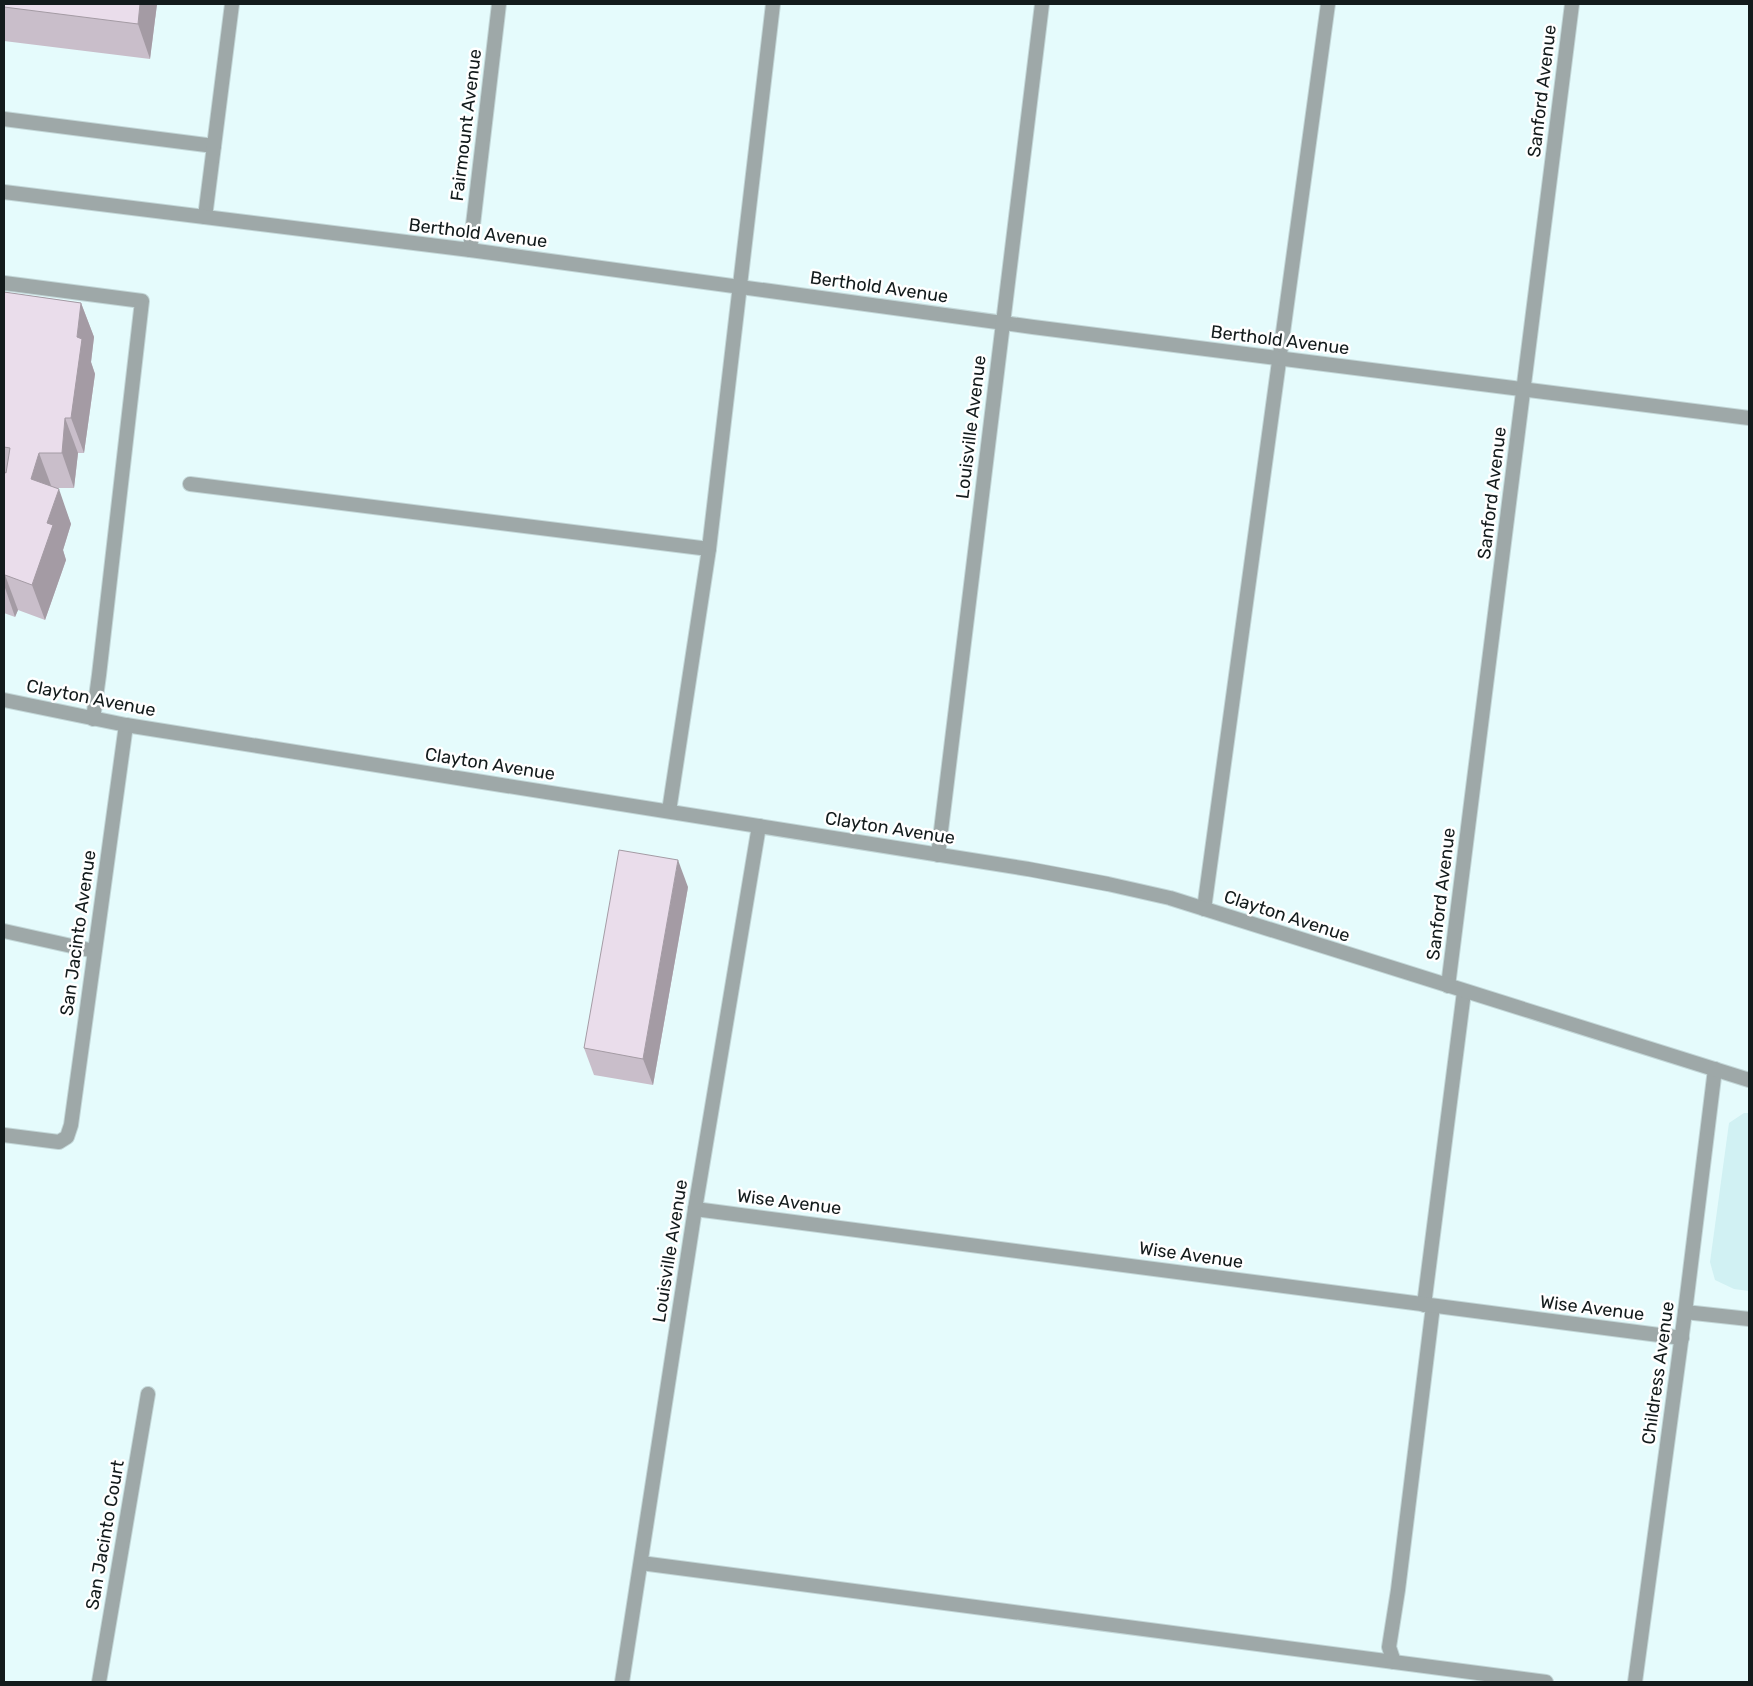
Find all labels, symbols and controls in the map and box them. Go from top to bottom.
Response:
street label: Sanford Avenue [1523,23,1561,159]
street label: Fairmount Avenue [446,48,486,202]
street label: Berthold Avenue [408,214,548,252]
street label: Berthold Avenue [808,266,950,308]
street label: Berthold Avenue [1210,321,1350,359]
street label: Louisville Avenue [951,354,991,500]
street label: Sanford Avenue [1473,425,1511,561]
street label: Clayton Avenue [24,675,158,721]
street label: Clayton Avenue [423,743,557,785]
street label: Clayton Avenue [823,807,957,849]
street label: Sanford Avenue [1422,826,1460,962]
street label: San Jacinto Avenue [55,849,101,1017]
street label: Clayton Avenue [1221,885,1353,947]
street label: Louisville Avenue [648,1178,692,1324]
street label: Wise Avenue [736,1185,842,1219]
street label: Wise Avenue [1137,1237,1245,1273]
street label: Wise Avenue [1539,1291,1645,1325]
street label: Childress Avenue [1637,1300,1679,1446]
street label: San Jacinto Court [81,1458,129,1612]

